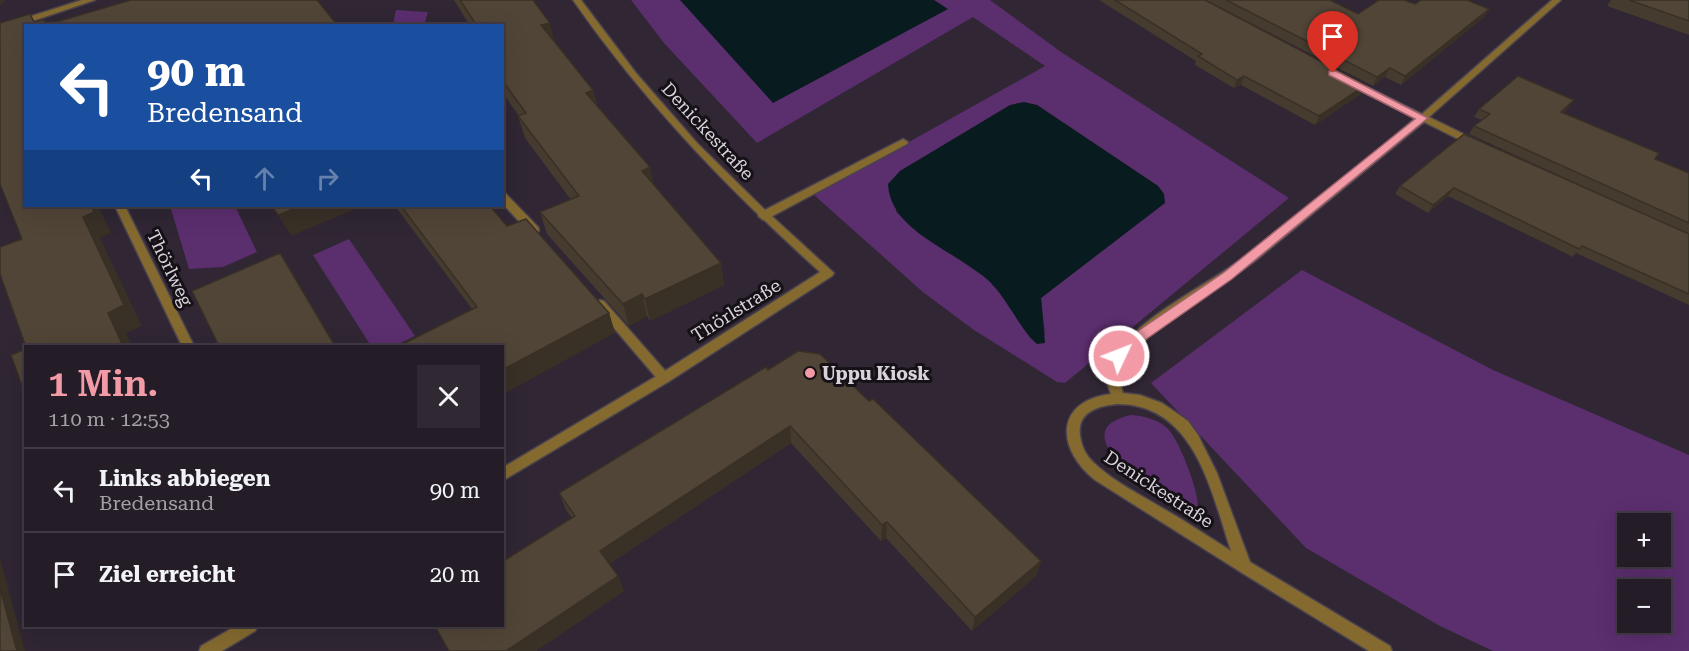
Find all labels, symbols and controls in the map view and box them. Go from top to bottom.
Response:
pin [1307,11,1358,73]
icon: arrive [1316,20,1349,53]
text: 90 m [147,47,245,96]
icon: left [48,48,126,126]
street label: Denickestraße [658,78,759,184]
text: Bredensand [147,97,302,129]
icon: left [185,162,218,195]
icon: ahead [248,162,281,195]
icon: right [311,162,344,195]
street label: Thörlweg [143,226,198,310]
street label: Thörlstraße [688,274,784,346]
position arrow [1087,324,1151,388]
text: 1 Min. [48,363,158,405]
place label: Uppu Kiosk [822,363,930,384]
button: close [417,365,480,428]
marker: Uppu Kiosk [803,366,817,380]
text: 110 m · 12:53 [48,407,170,431]
street label: Denickestraße [1101,446,1217,532]
text: Links abbiegen [99,466,270,491]
icon: left [48,474,81,507]
text: 90 m [430,478,480,503]
text: Bredensand [99,491,214,515]
map controls [1617,513,1671,633]
button: + [1617,513,1671,567]
icon: arrive [48,558,81,591]
text: Ziel erreicht [99,562,235,587]
text: 20 m [430,562,480,587]
button: − [1617,579,1671,633]

